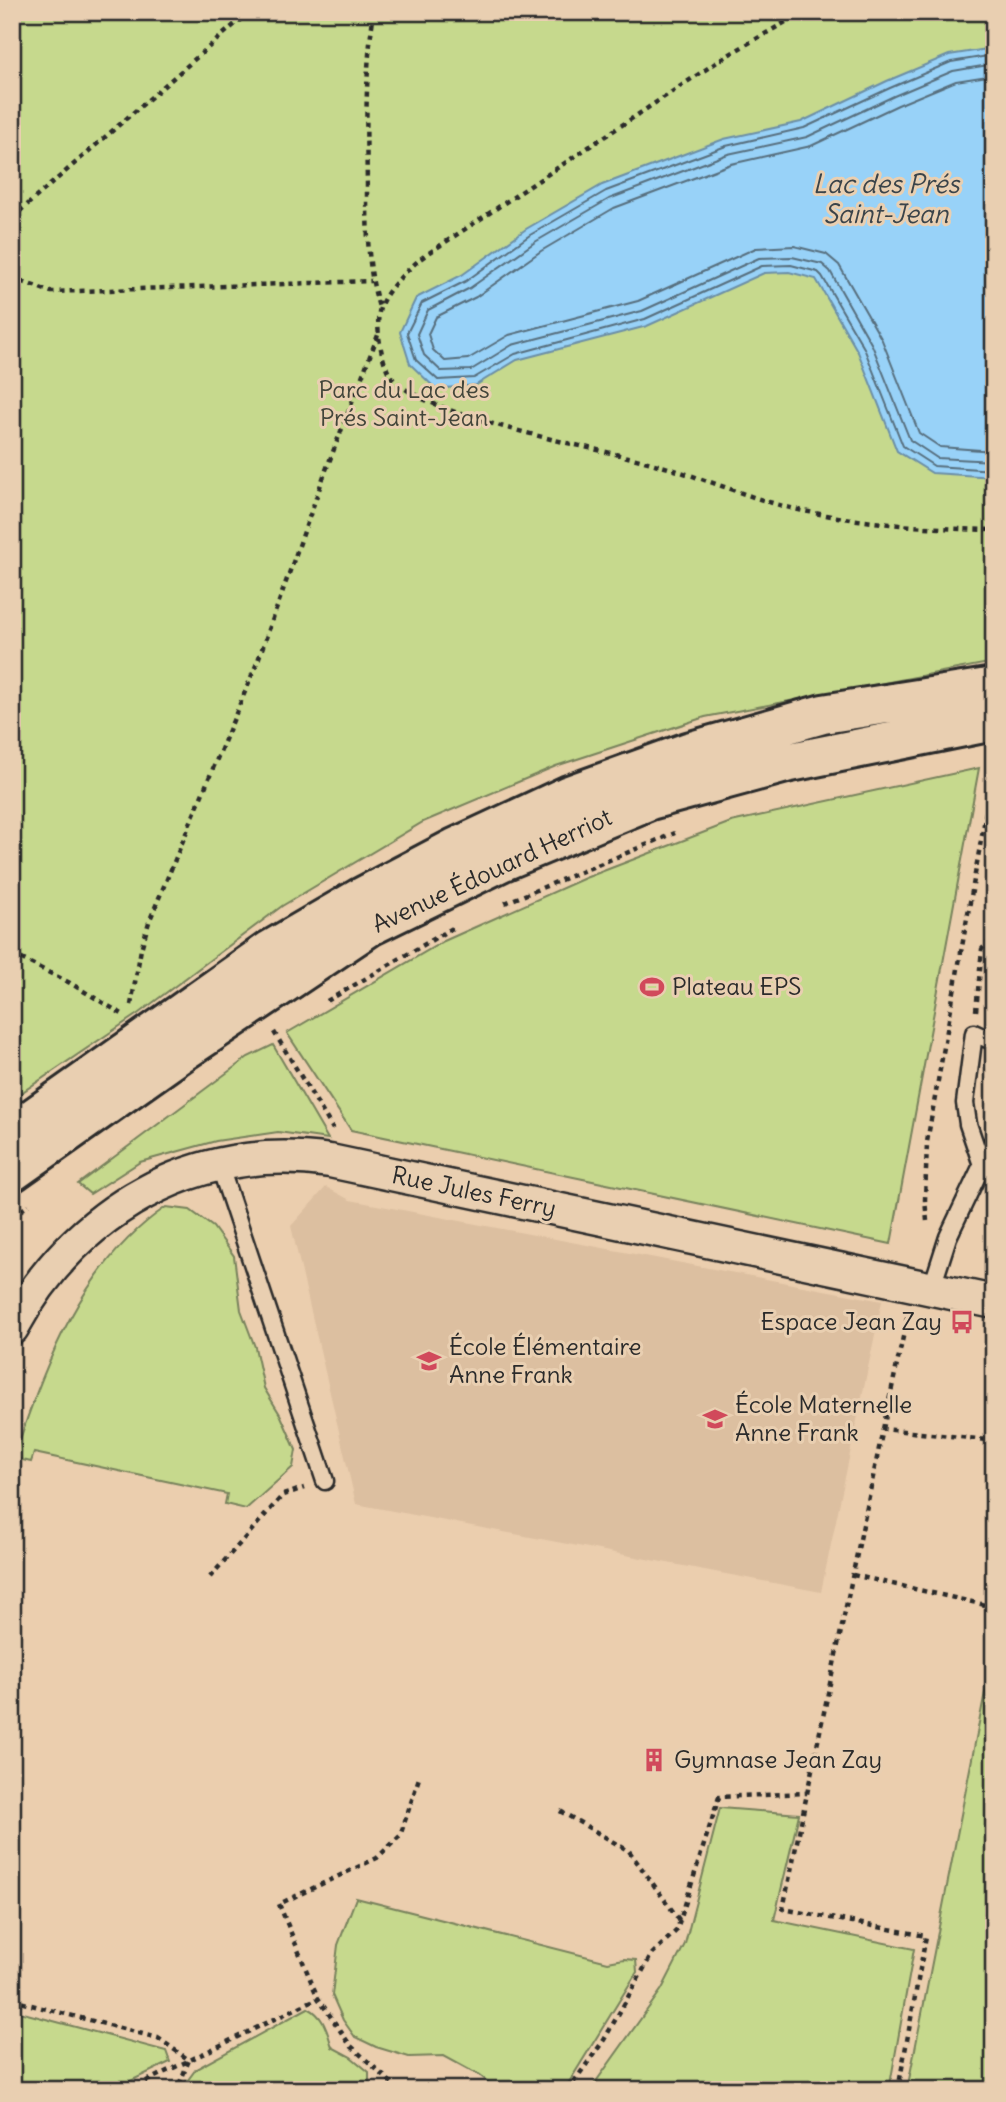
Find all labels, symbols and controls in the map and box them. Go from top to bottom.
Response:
water label: Lac des Prés Saint-Jean [813,167,961,230]
park label: Parc du Lac des Prés Saint-Jean [318,374,490,432]
street label: Avenue Édouard Herriot [367,801,616,939]
place label: Plateau EPS [672,971,801,1001]
sports icon: Plateau EPS [638,973,666,1001]
street label: Rue Jules Ferry [389,1159,559,1223]
place label: Espace Jean Zay [760,1306,942,1336]
bus stop icon: Espace Jean Zay [948,1308,976,1336]
place label: École Élémentaire Anne Frank [449,1331,641,1389]
school or university icon: École Élémentaire Anne Frank [415,1347,443,1375]
place label: École Maternelle Anne Frank [735,1389,912,1447]
school or university icon: École Maternelle Anne Frank [701,1405,729,1433]
place label: Gymnase Jean Zay [674,1744,882,1774]
building icon: Gymnase Jean Zay [640,1746,668,1774]

